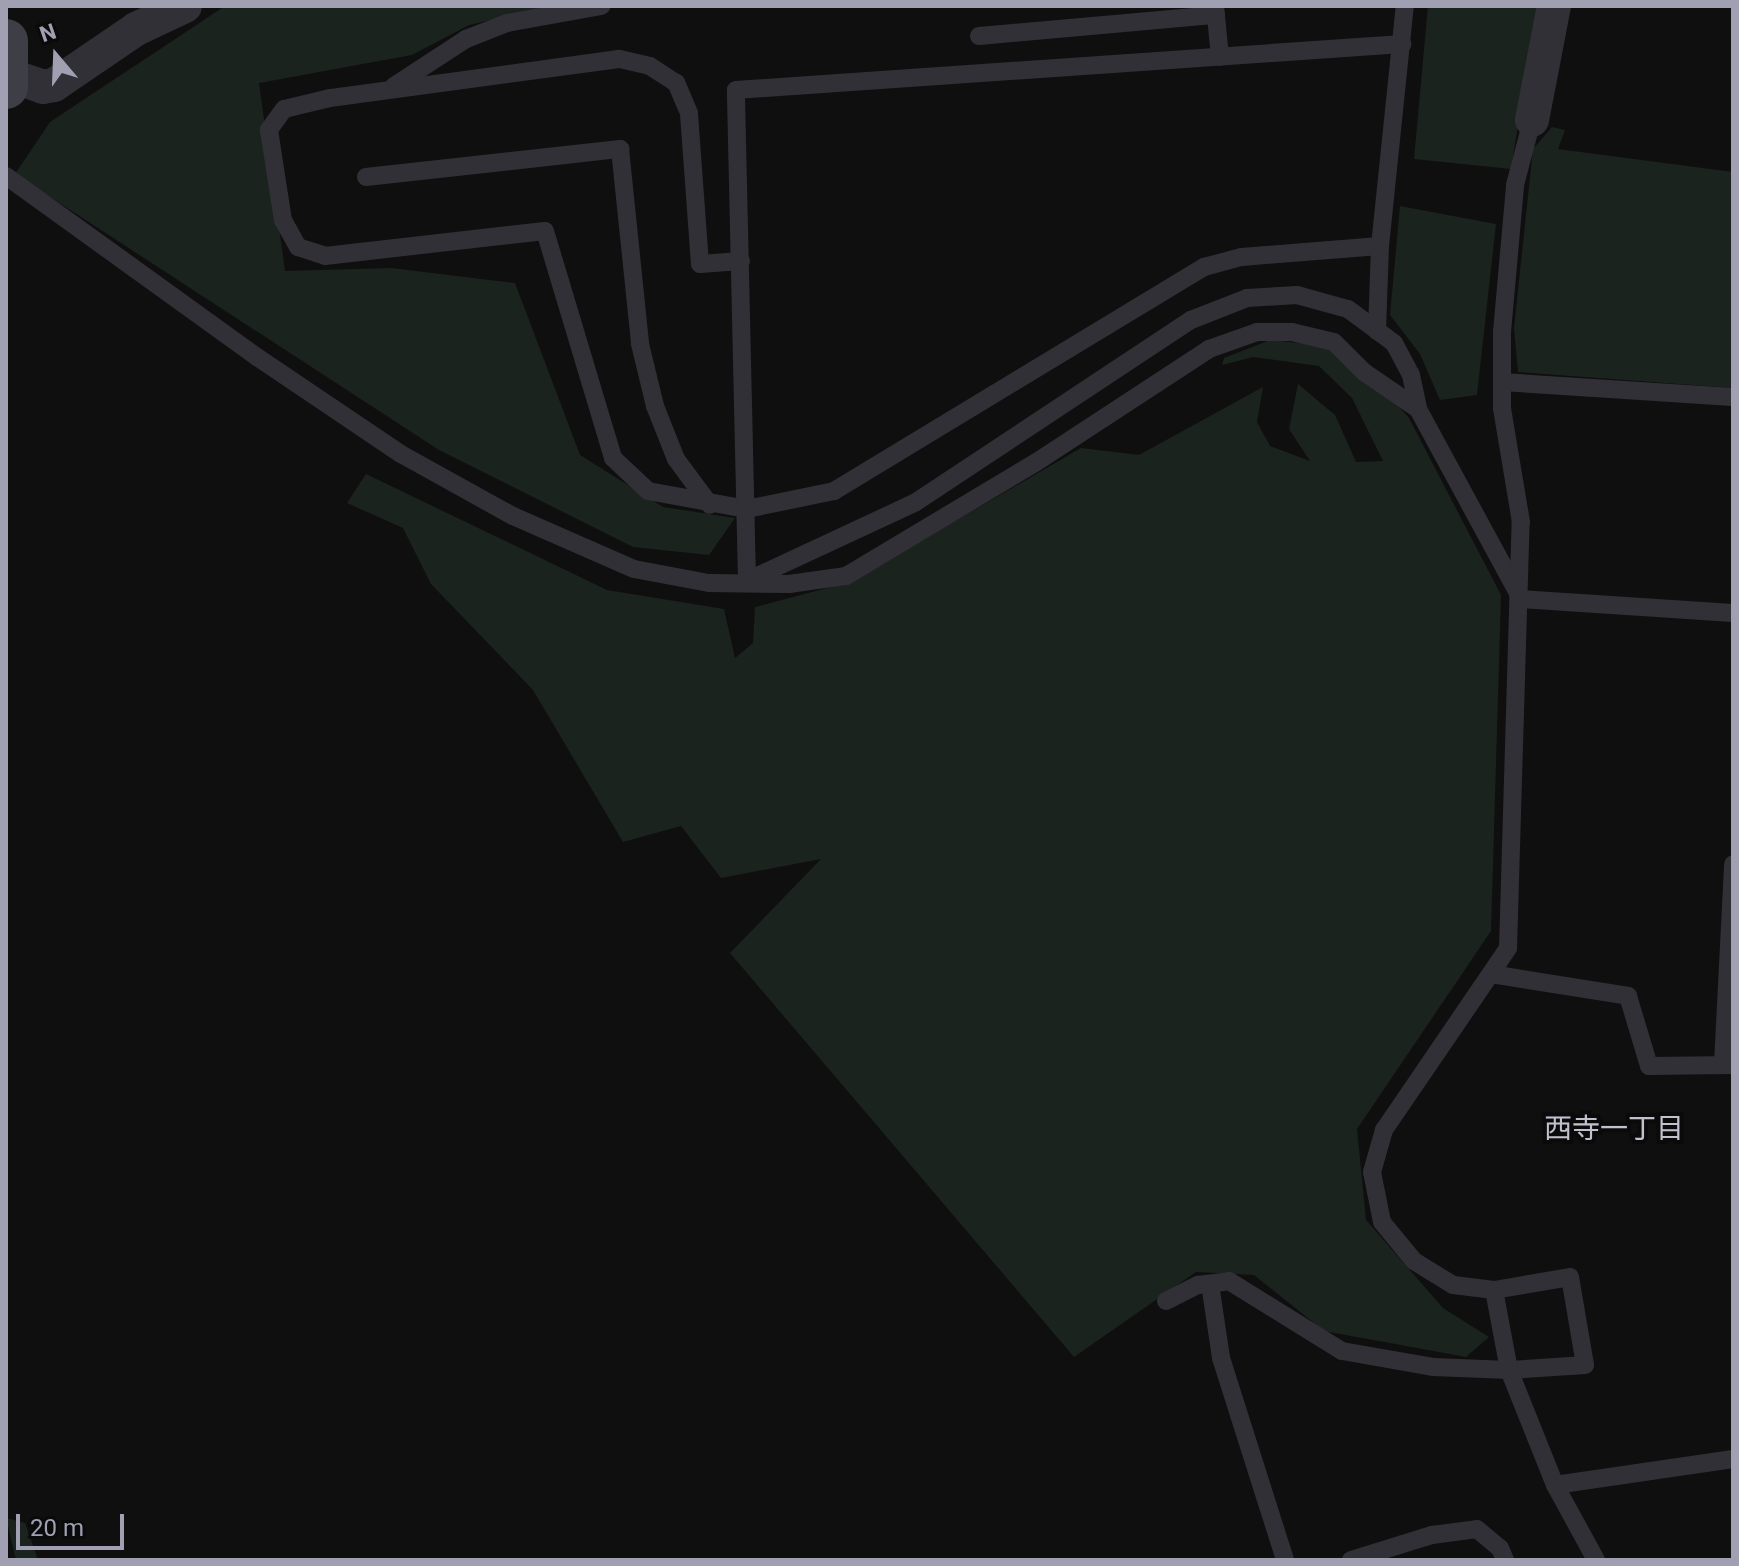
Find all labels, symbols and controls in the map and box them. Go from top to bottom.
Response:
north arrow [16,16,96,96]
text: N [37,18,59,47]
district label: 西寺一丁目 [1544,1112,1684,1146]
scale bar [20,1498,128,1548]
text: 20 m [30,1514,84,1542]

